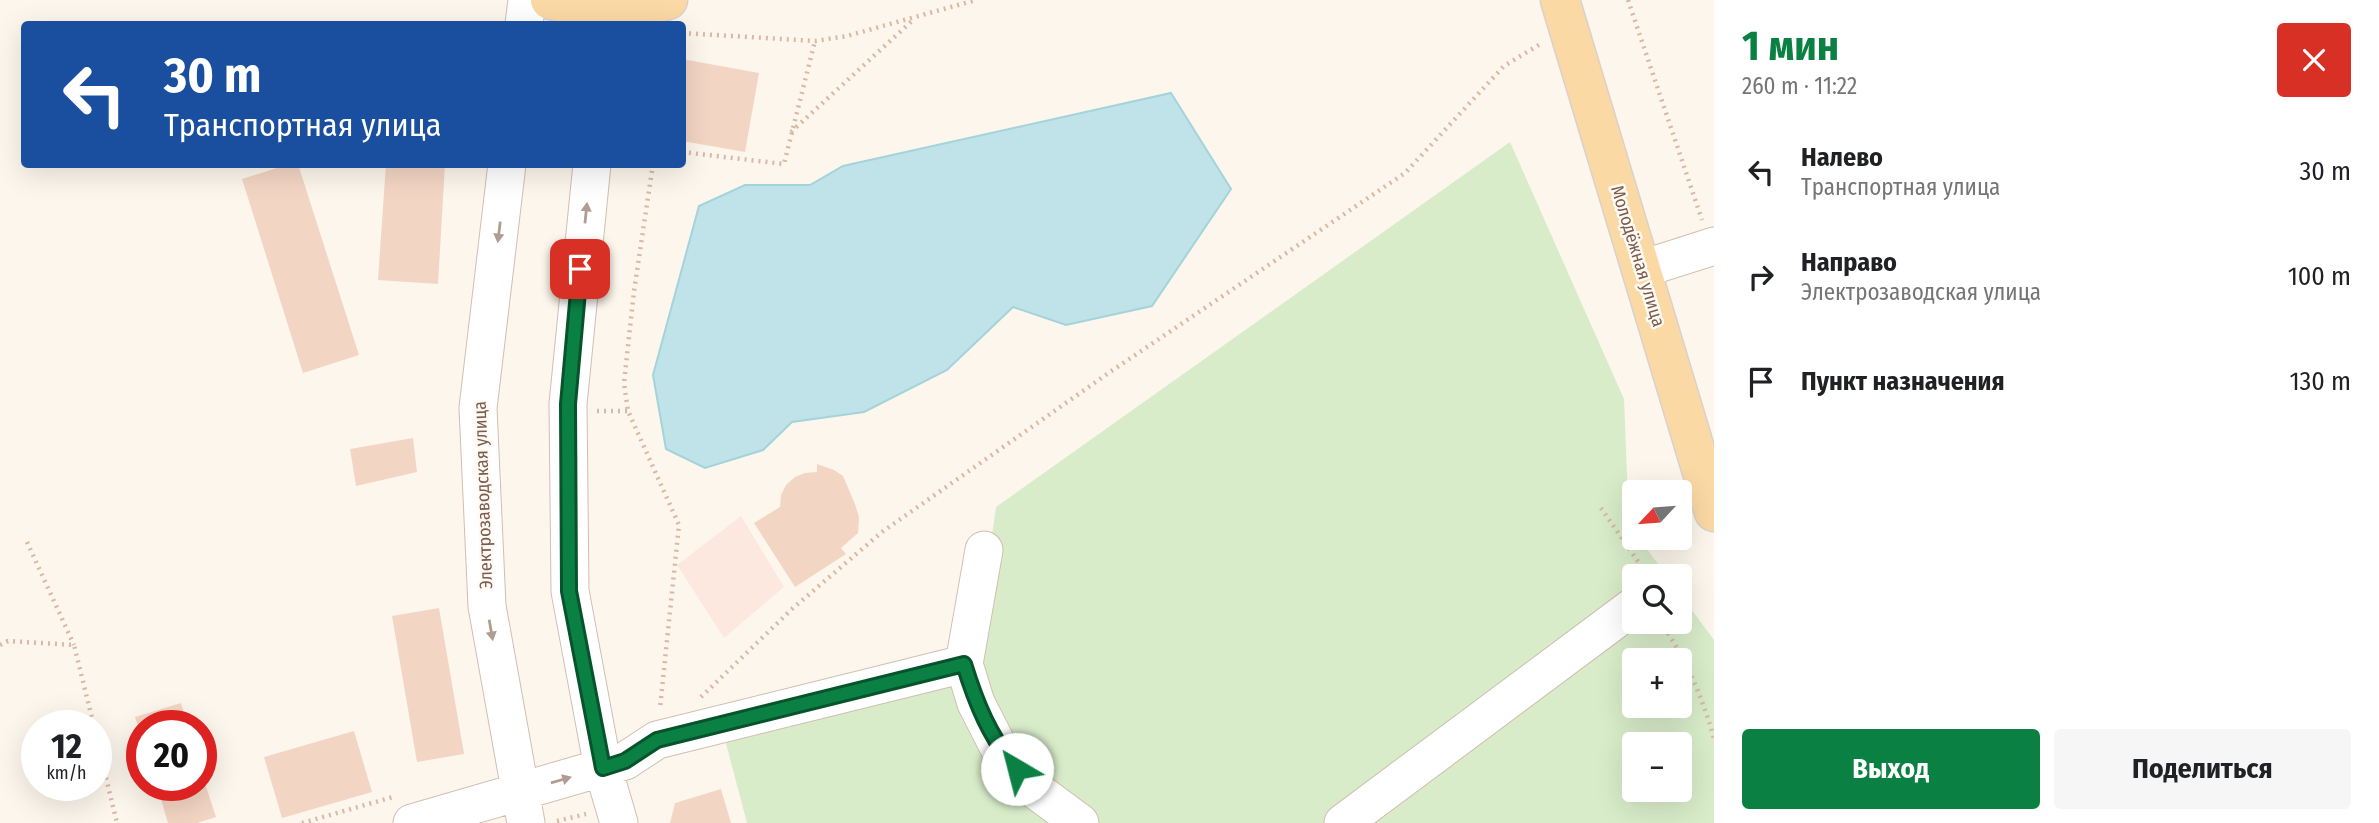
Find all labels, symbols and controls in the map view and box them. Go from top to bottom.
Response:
text: 1 мин [1742,21,1839,71]
button: close [2277,23,2351,97]
text: 30 m [164,46,262,105]
icon: left [49,49,140,140]
text: 260 m · 11:22 [1742,72,1857,100]
text: Транспортная улица [164,106,441,144]
text: Налево [1801,142,1883,173]
icon: left [1742,153,1780,191]
text: 30 m [2300,156,2351,187]
text: Транспортная улица [1801,173,2000,201]
street label: Молодёжная улица [1606,183,1670,329]
one-way arrow [581,202,592,224]
one-way arrow [494,221,505,243]
pin [550,239,610,299]
text: Направо [1801,247,1897,278]
icon: arrive [561,250,599,288]
icon: right [1742,258,1780,296]
text: 100 m [2288,261,2351,292]
text: Электрозаводская улица [1801,278,2041,306]
icon: arrive [1742,363,1780,401]
text: Пункт назначения [1801,366,2005,397]
text: 130 m [2289,366,2351,397]
street label: Электрозаводская улица [469,401,497,589]
north arrow [1622,480,1692,550]
map controls [1622,480,1692,802]
button: search [1622,564,1692,634]
one-way arrow [486,619,497,641]
button: + [1622,648,1692,718]
speed limit sign: 20 [126,710,217,801]
text: 12 [51,725,82,767]
button: Выход [1742,729,2040,809]
button: Поделиться [2054,729,2351,809]
position arrow [980,732,1054,806]
button: − [1622,732,1692,802]
text: km/h [46,762,87,784]
one-way arrow [550,774,572,785]

